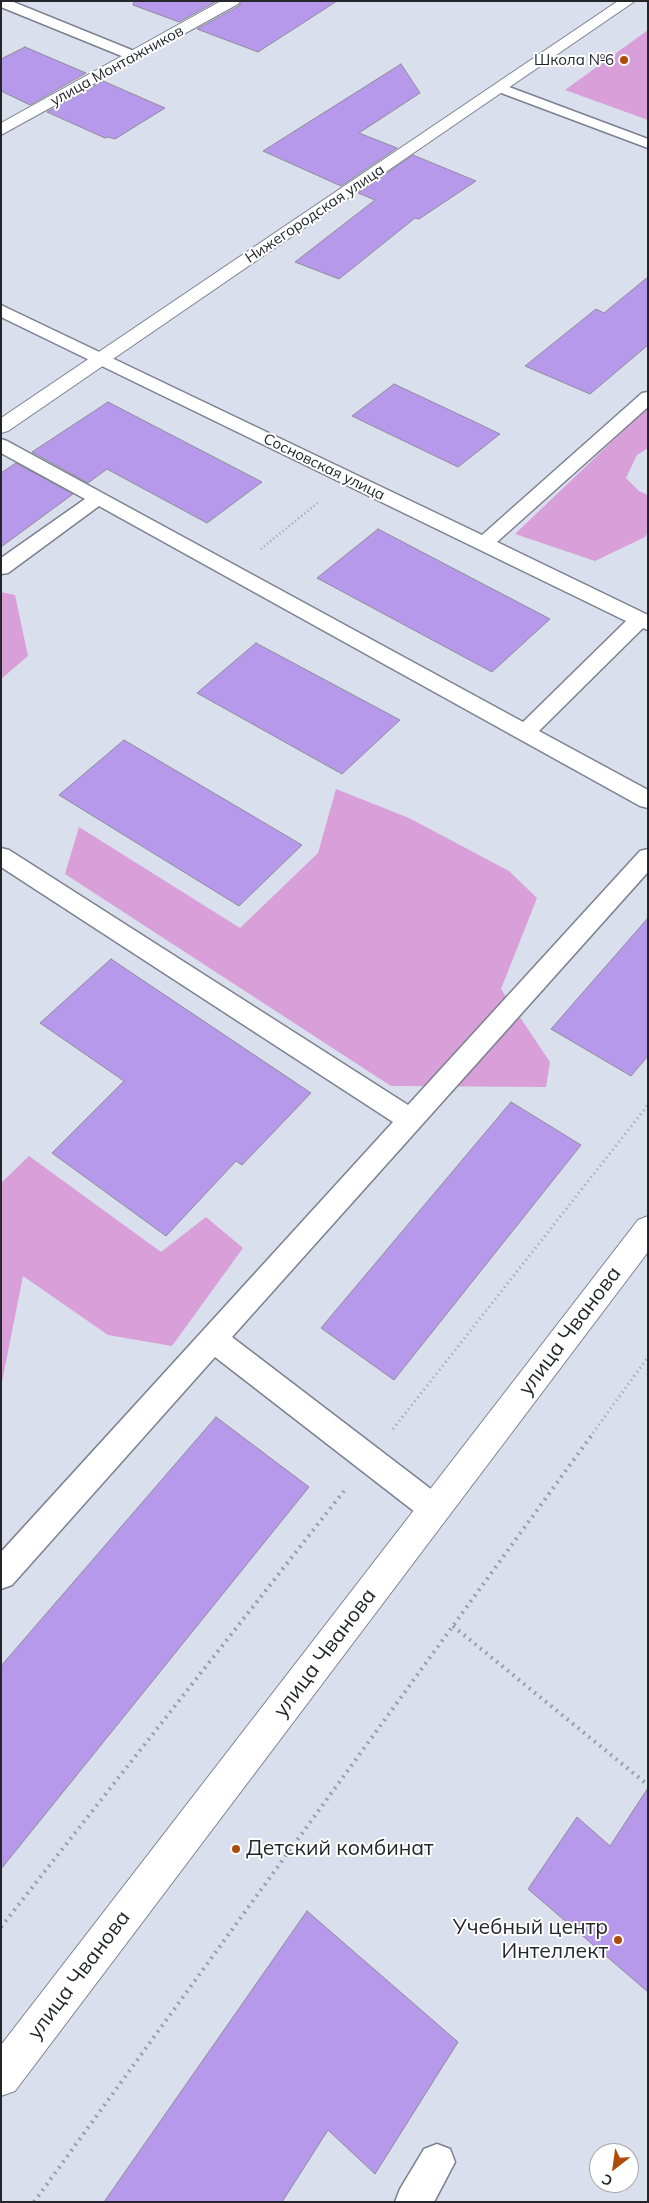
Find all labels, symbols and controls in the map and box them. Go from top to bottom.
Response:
street label: улица Монтажников [47,22,187,110]
place label: Школа №6 [534,51,614,69]
marker: Школа №6 [618,54,630,66]
street label: Нижегородская улица [242,161,388,267]
street label: Сосновская улица [260,430,388,504]
street label: улица Чванова [513,1262,627,1400]
street label: улица Чванова [268,1584,382,1722]
place label: Детский комбинат [246,1836,434,1862]
marker: Детский комбинат [230,1843,242,1855]
street label: улица Чванова [22,1906,136,2044]
place label: Учебный центр Интеллект [453,1915,608,1965]
marker: Учебный центр Интеллект [612,1934,624,1946]
north arrow [589,2143,639,2193]
text: С [598,2170,616,2190]

